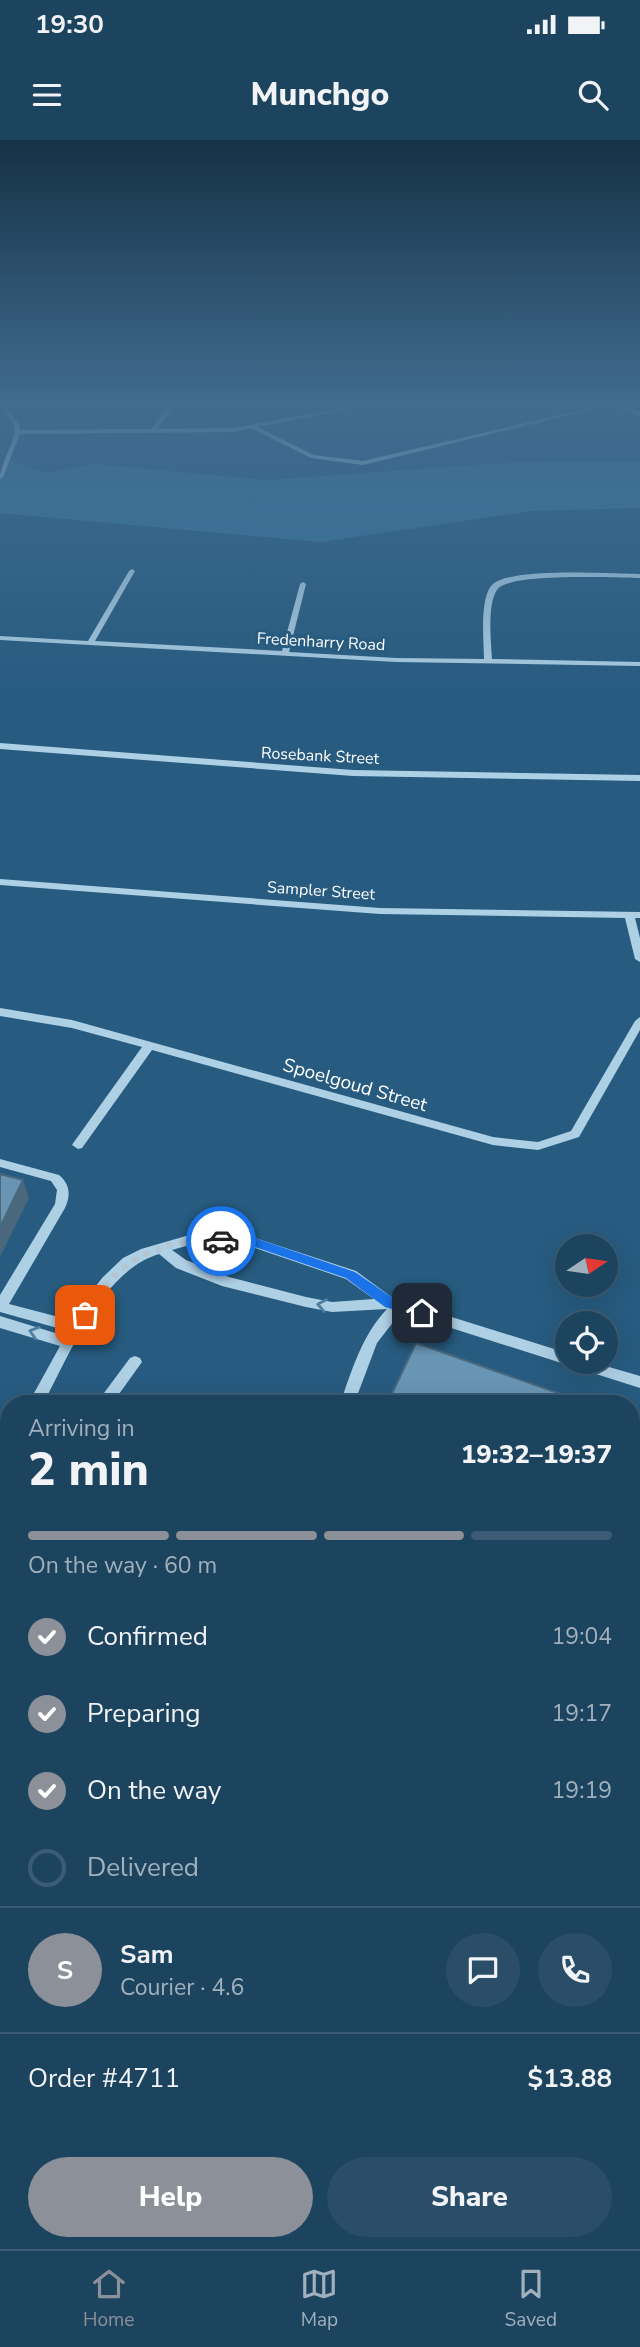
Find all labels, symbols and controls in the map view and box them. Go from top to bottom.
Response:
text: 19:30 [35,7,104,42]
text: Munchgo [251,73,389,116]
icon: menu [28,76,66,114]
icon: search [574,76,612,114]
street label: Fredenharry Road [256,628,386,656]
street label: Rosebank Street [260,742,380,770]
street label: Sampler Street [266,876,376,906]
street label: Spoelgoud Street [280,1052,431,1118]
courier [186,1206,256,1276]
icon: car [202,1222,240,1260]
north arrow [555,1234,618,1297]
map controls [555,1234,618,1374]
pin [392,1283,452,1343]
pin [55,1285,115,1345]
icon: home [403,1294,441,1332]
icon: bag [66,1296,104,1334]
one-way arrow [316,1298,328,1313]
button: locate [555,1311,618,1374]
one-way arrow [28,1326,41,1340]
text: Arriving in [28,1413,135,1444]
text: 19:32–19:37 [461,1437,612,1472]
text: 2 min [28,1438,149,1501]
text: On the way · 60 m [28,1550,217,1581]
icon: check [28,1618,66,1656]
text: Confirmed [87,1619,208,1654]
text: 19:04 [552,1621,612,1652]
icon: check [28,1695,66,1733]
text: Preparing [87,1696,200,1731]
text: 19:17 [552,1698,612,1729]
icon: check [28,1772,66,1810]
text: On the way [87,1773,221,1808]
text: 19:19 [552,1775,612,1806]
text: Delivered [87,1850,199,1885]
button: chat [446,1933,520,2007]
button: phone [538,1933,612,2007]
text: Sam [120,1937,173,1972]
text: S [57,1953,73,1988]
text: Courier · 4.6 [120,1972,244,2003]
text: Order #4711 [28,2061,180,2096]
text: $13.88 [528,2061,612,2096]
button: Help [28,2157,313,2237]
button: Share [327,2157,612,2237]
tab: Home [83,2265,134,2333]
tab: Map [300,2265,338,2333]
tab: Saved [504,2265,557,2333]

